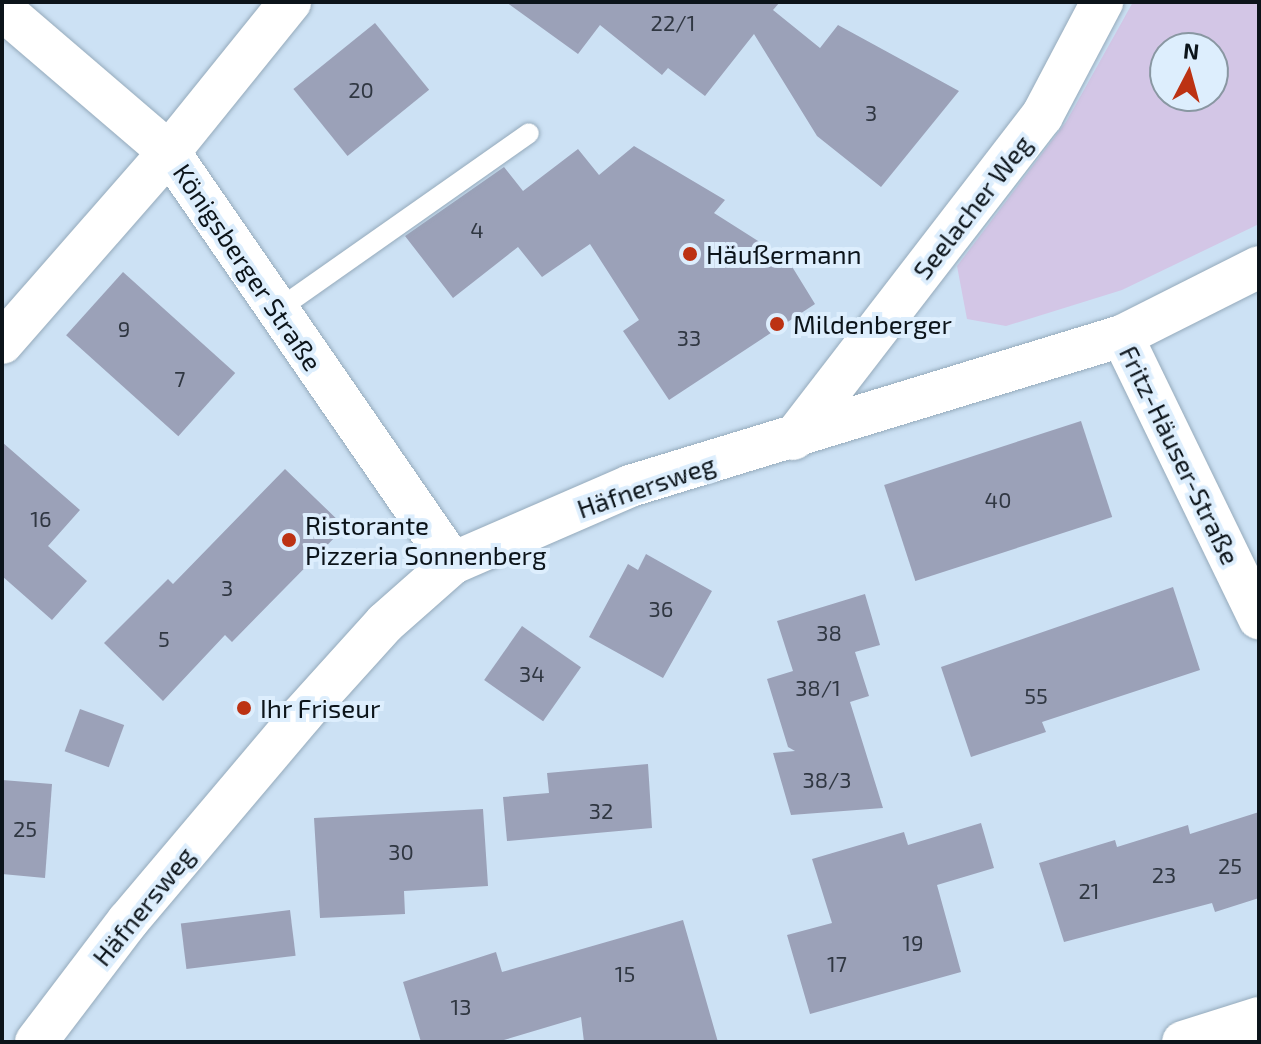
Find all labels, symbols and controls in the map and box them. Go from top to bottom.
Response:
house number: 22/1 [651,10,695,36]
north arrow [1149,32,1229,112]
text: N [1182,36,1201,64]
house number: 20 [348,77,374,103]
house number: 3 [865,100,877,126]
street label: Seelacher Weg [906,128,1038,286]
street label: Königsberger Straße [167,157,329,377]
house number: 4 [470,217,484,243]
place label: Häußermann [706,238,862,270]
marker: Häußermann [681,245,699,263]
place label: Mildenberger [793,308,952,340]
marker: Mildenberger [768,315,786,333]
house number: 9 [118,316,130,342]
house number: 33 [677,325,701,351]
street label: Fritz-Häuser-Straße [1113,341,1247,569]
house number: 7 [174,366,186,392]
street label: Häfnersweg [573,448,719,524]
house number: 40 [985,487,1011,513]
house number: 16 [30,506,52,532]
place label: Ristorante Pizzeria Sonnenberg [305,509,546,570]
marker: Ristorante Pizzeria Sonnenberg [280,531,298,549]
house number: 3 [221,575,233,601]
house number: 36 [649,596,673,622]
house number: 38 [816,620,842,646]
house number: 5 [158,626,170,652]
house number: 34 [519,661,545,687]
house number: 38/1 [795,675,841,701]
house number: 55 [1024,683,1048,709]
place label: Ihr Friseur [260,692,381,724]
marker: Ihr Friseur [235,699,253,717]
house number: 38/3 [802,767,852,793]
house number: 32 [589,798,613,824]
house number: 25 [13,816,37,842]
house number: 30 [388,839,414,865]
street label: Häfnersweg [86,840,200,972]
house number: 25 [1218,853,1242,879]
house number: 23 [1152,862,1176,888]
house number: 21 [1078,878,1100,904]
house number: 19 [902,930,924,956]
house number: 17 [827,951,847,977]
house number: 15 [615,961,635,987]
house number: 13 [451,994,471,1020]

